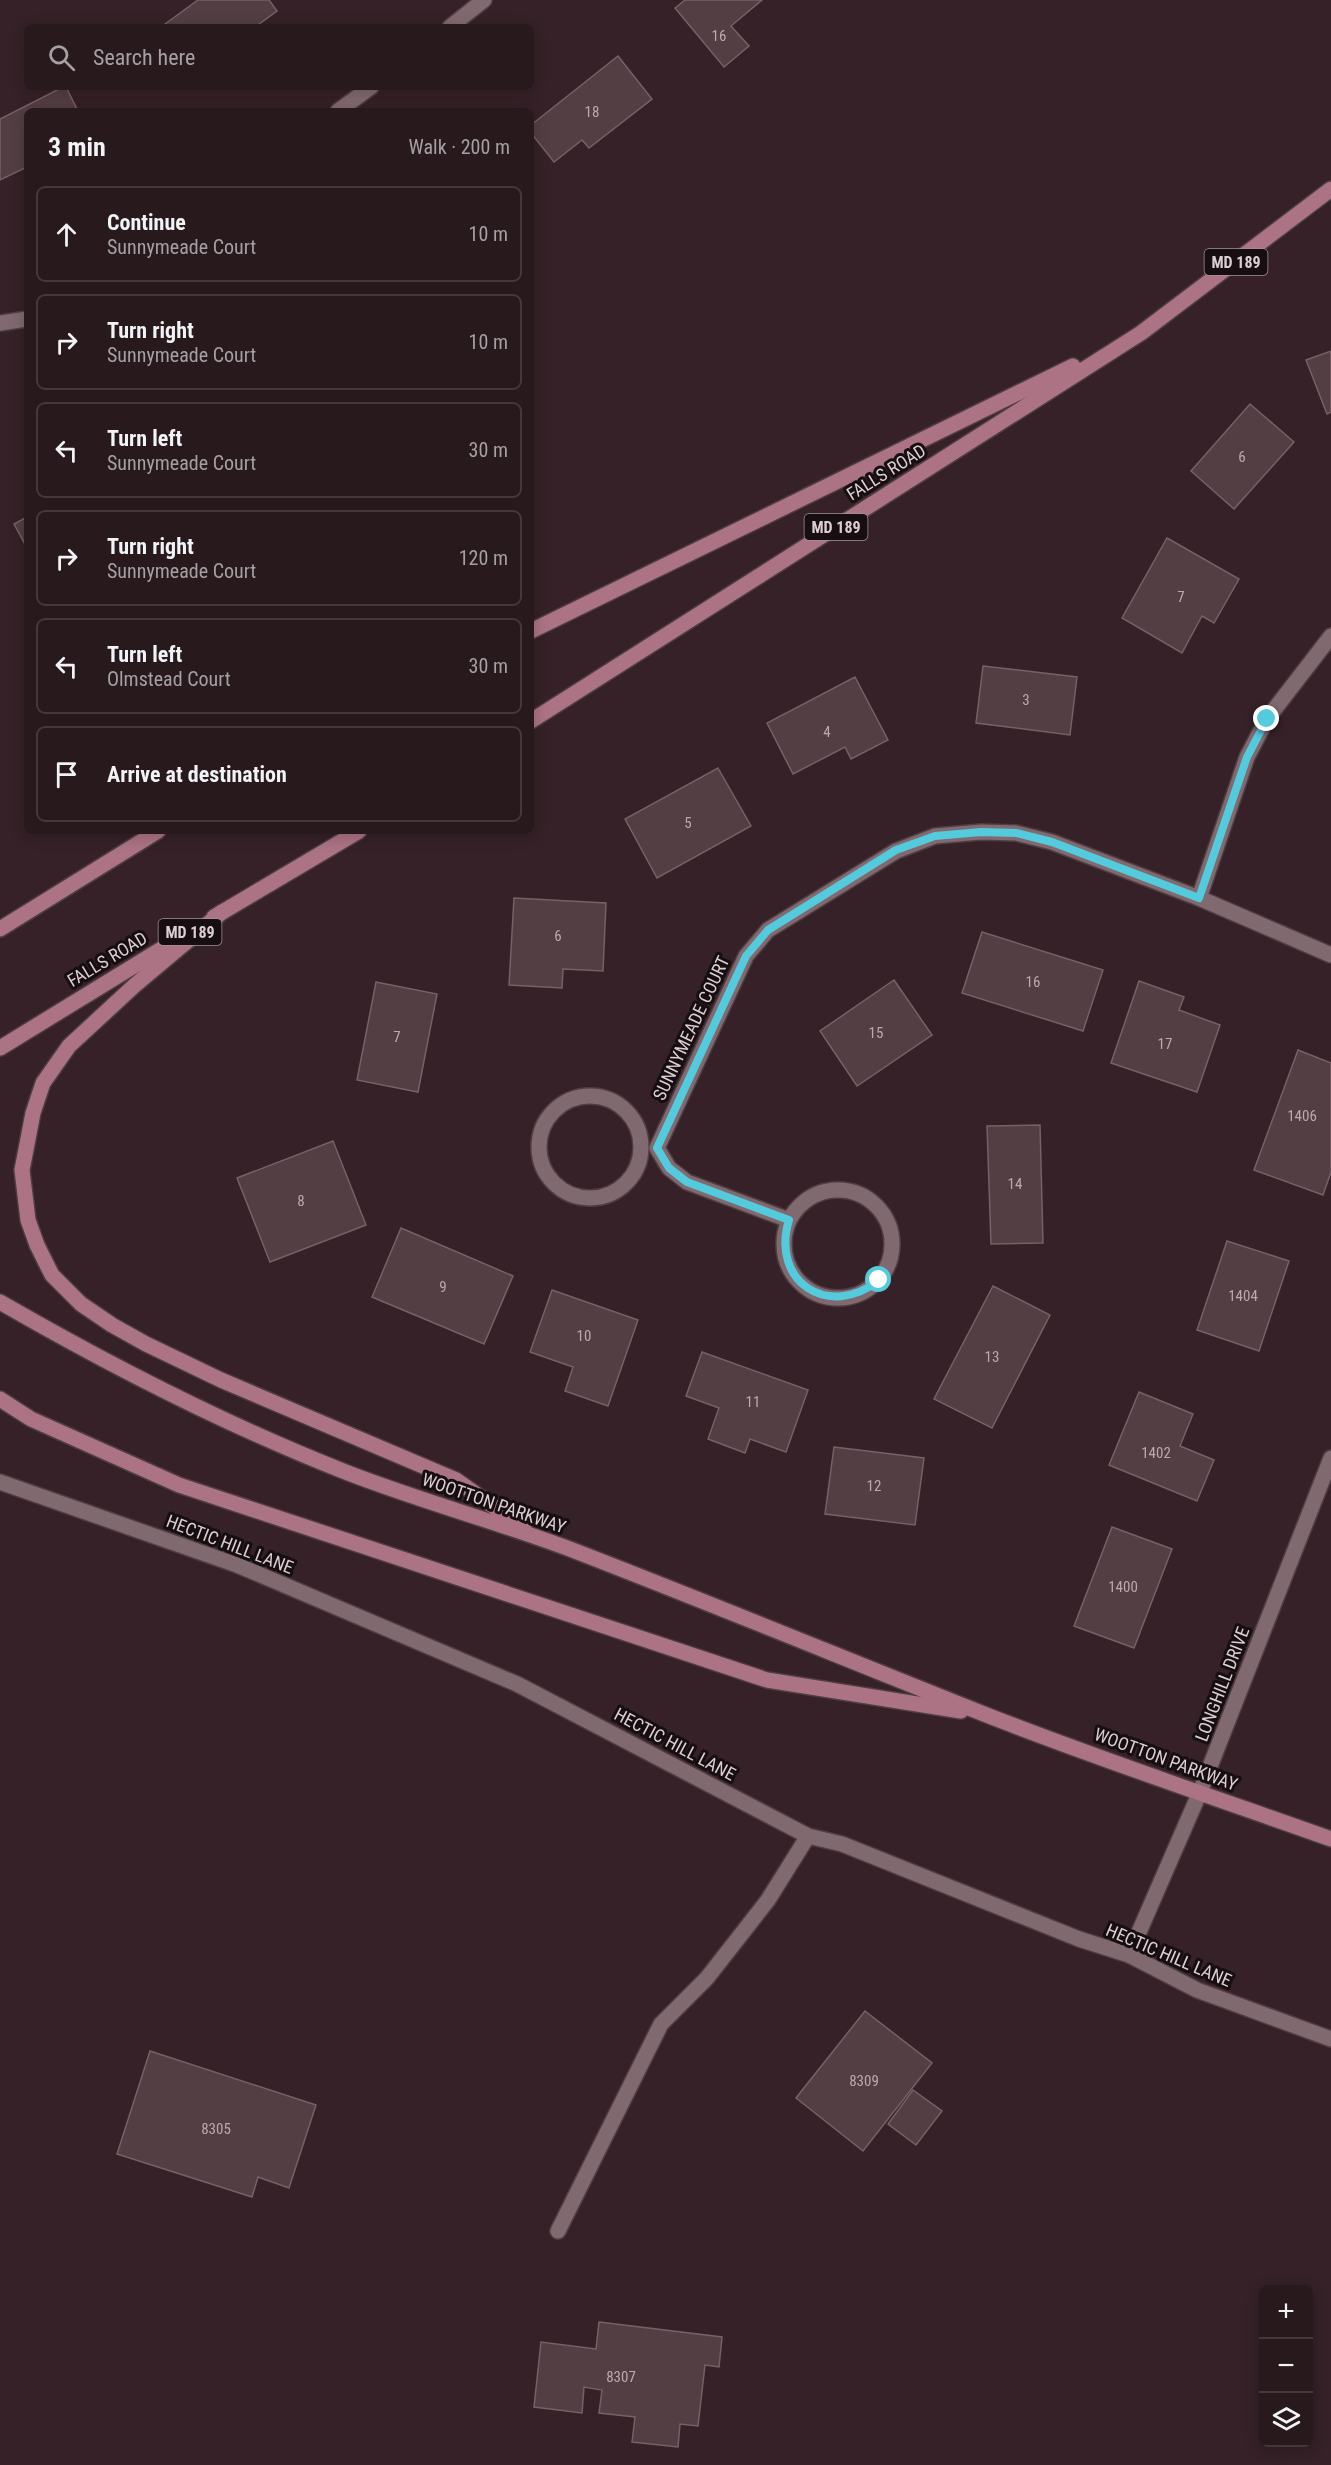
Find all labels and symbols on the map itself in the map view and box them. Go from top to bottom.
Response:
house number: 16 [712,27,726,45]
house number: 18 [585,103,599,121]
road number: MD 189 [1204,249,1268,275]
street label: FALLS ROAD [843,440,929,504]
house number: 6 [1238,448,1246,466]
road number: MD 189 [804,514,868,540]
house number: 7 [1177,588,1185,606]
house number: 3 [1022,691,1030,709]
route end [1253,705,1279,731]
house number: 4 [823,723,831,741]
house number: 5 [684,814,692,832]
road number: MD 189 [158,919,222,945]
street label: FALLS ROAD [63,927,151,991]
house number: 6 [554,927,562,945]
street label: SUNNYMEADE COURT [648,953,734,1103]
house number: 16 [1026,973,1040,991]
house number: 15 [869,1024,883,1042]
house number: 7 [393,1028,401,1046]
house number: 17 [1158,1035,1172,1053]
house number: 1406 [1287,1107,1317,1125]
house number: 14 [1008,1175,1022,1193]
house number: 8 [297,1192,305,1210]
route start [865,1266,891,1292]
house number: 9 [439,1278,447,1296]
house number: 1404 [1228,1287,1258,1305]
house number: 10 [577,1327,591,1345]
house number: 13 [985,1348,999,1366]
house number: 11 [746,1393,760,1411]
house number: 1402 [1141,1444,1171,1462]
street label: WOOTTON PARKWAY [419,1469,569,1538]
house number: 12 [867,1477,881,1495]
street label: HECTIC HILL LANE [164,1510,297,1578]
house number: 1400 [1108,1578,1138,1596]
street label: LONGHILL DRIVE [1191,1624,1253,1744]
street label: HECTIC HILL LANE [611,1703,739,1785]
street label: WOOTTON PARKWAY [1092,1723,1241,1795]
street label: HECTIC HILL LANE [1103,1919,1235,1991]
house number: 8309 [849,2072,879,2090]
house number: 8305 [201,2120,231,2138]
house number: 8307 [606,2368,636,2386]

